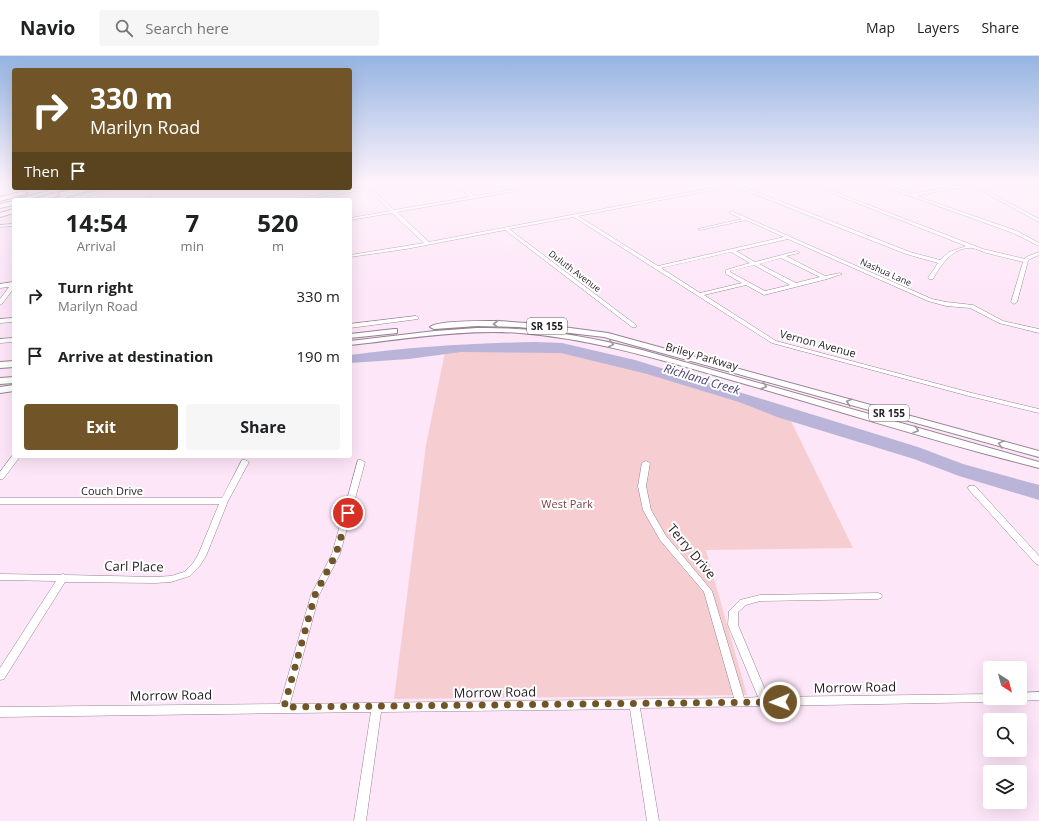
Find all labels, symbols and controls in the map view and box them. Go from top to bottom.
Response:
search box [99,10,379,46]
text: Navio [20,15,75,41]
icon: search [113,17,135,39]
text: Search here [145,18,229,38]
text: Map [866,18,895,37]
text: Layers [917,18,959,37]
text: Share [981,18,1019,37]
text: 330 m [90,79,173,117]
icon: right [24,84,76,136]
text: Marilyn Road [90,115,200,139]
icon: arrive [67,160,89,182]
text: Then [24,161,59,181]
text: 14:54 [65,206,127,239]
text: 7 [185,206,199,239]
text: 520 [257,206,299,239]
text: Arrival [77,237,116,255]
text: min [181,237,204,255]
text: m [272,237,284,255]
street label: Duluth Avenue [546,247,604,295]
street label: Nashua Lane [858,255,914,289]
text: Turn right [58,277,133,297]
icon: right [24,285,46,307]
text: 330 m [296,286,340,306]
text: Marilyn Road [58,297,138,315]
road number: SR 155 [527,318,567,334]
one-way arrow [493,320,499,328]
street label: Vernon Avenue [778,326,858,360]
street label: Briley Parkway [664,338,741,374]
one-way arrow [608,340,615,348]
icon: arrive [24,345,46,367]
text: Arrive at destination [58,346,213,366]
text: 190 m [296,346,340,366]
water label: Richland Creek [662,359,743,399]
one-way arrow [760,381,767,390]
one-way arrow [846,398,853,407]
button: Exit [24,404,178,450]
button: Share [186,404,340,450]
road number: SR 155 [869,405,909,421]
one-way arrow [912,425,919,434]
one-way arrow [998,440,1005,449]
street label: Couch Drive [81,483,143,498]
pin [331,496,365,530]
park label: West Park [541,496,593,511]
icon: arrive [337,502,359,524]
street label: Terry Drive [664,520,720,582]
street label: Carl Place [104,556,164,576]
north arrow [983,661,1027,705]
map controls [983,661,1027,809]
street label: Morrow Road [814,677,896,697]
position arrow [759,681,801,723]
street label: Morrow Road [454,682,536,702]
street label: Morrow Road [130,685,212,705]
button: search [983,713,1027,757]
button: layers [983,765,1027,809]

